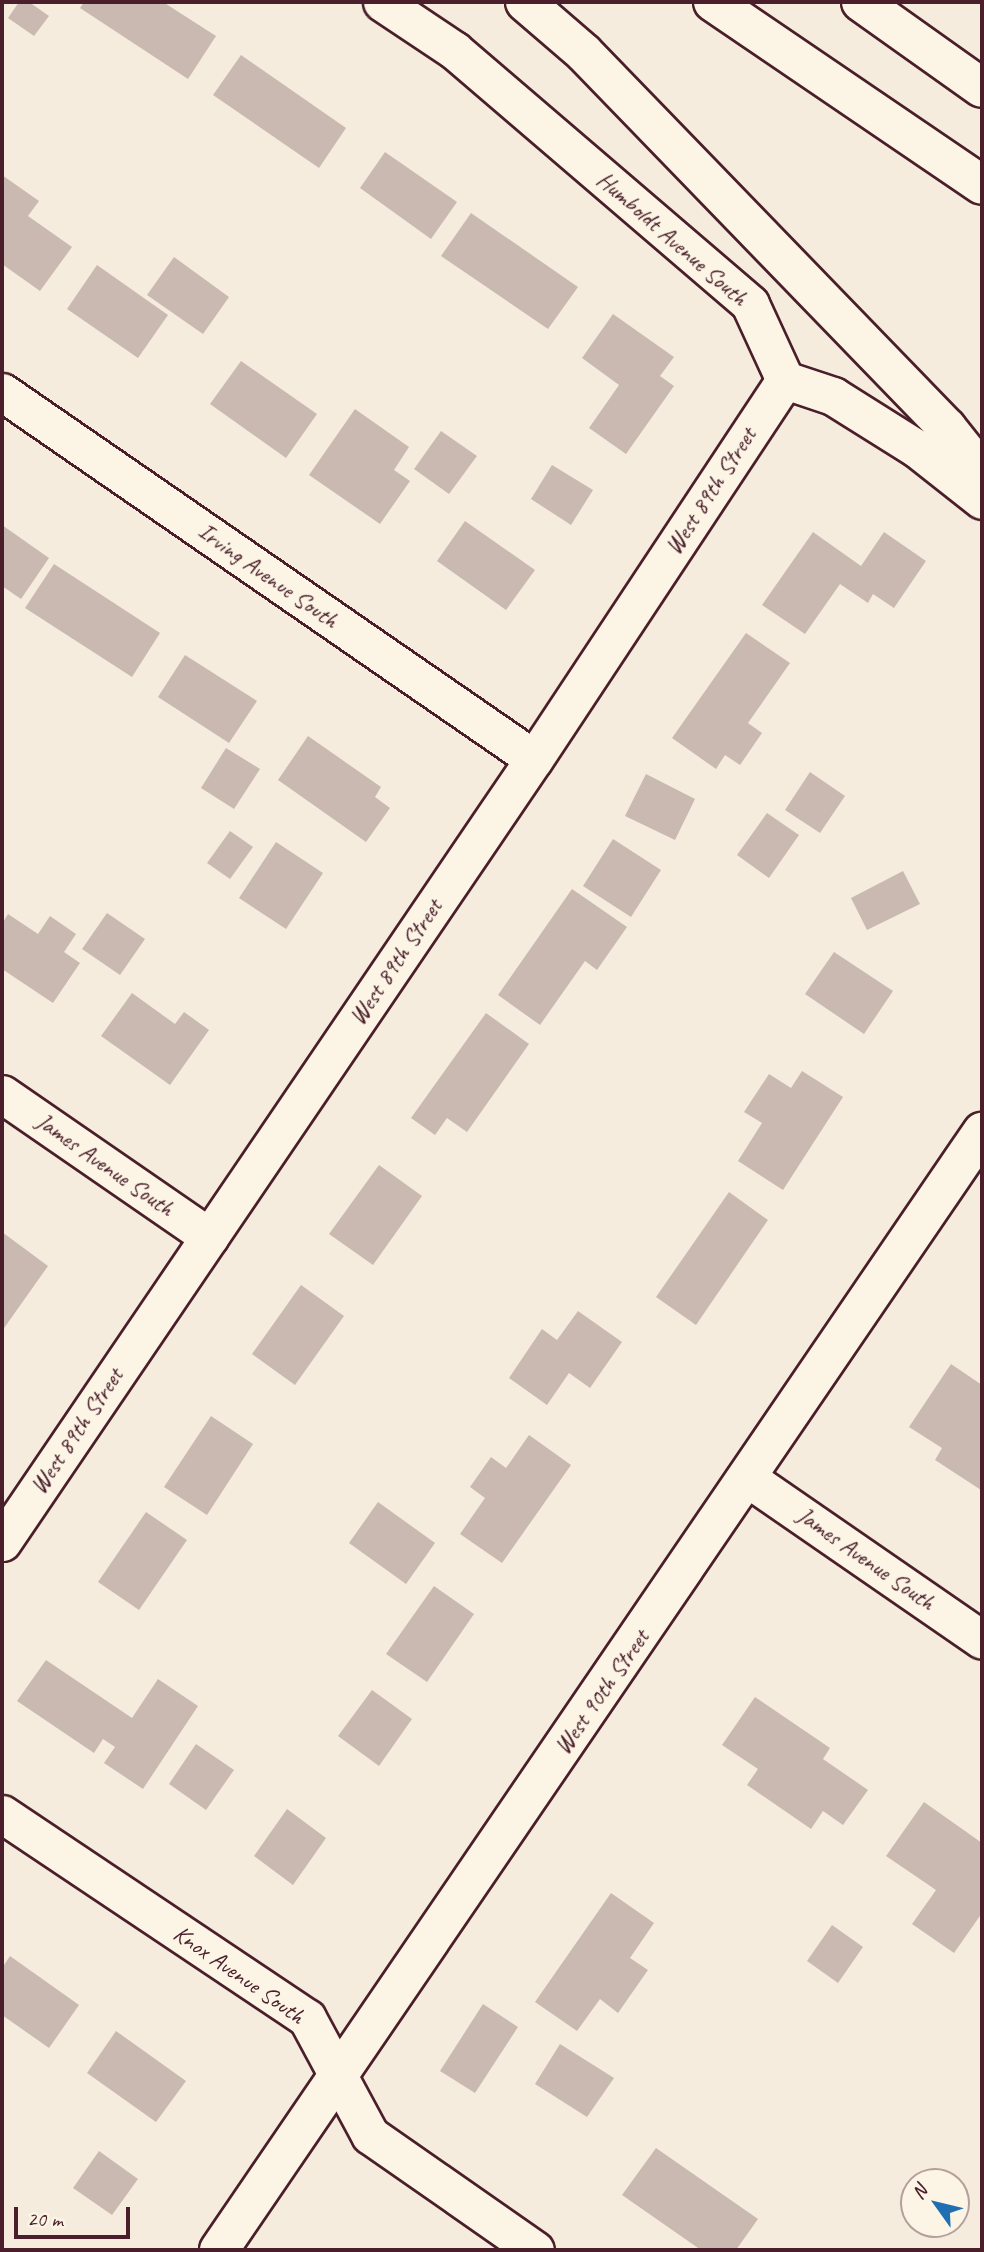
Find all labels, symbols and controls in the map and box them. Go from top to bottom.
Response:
street label: Humboldt Avenue South [591,166,753,312]
street label: West 89th Street [659,422,763,560]
street label: Irving Avenue South [193,517,343,635]
street label: West 89th Street [343,894,449,1030]
street label: James Avenue South [31,1107,179,1223]
street label: West 89th Street [24,1363,130,1499]
street label: James Avenue South [792,1501,940,1617]
street label: West 90th Street [548,1624,656,1760]
street label: Knox Avenue South [168,1919,310,2031]
north arrow [900,2168,970,2238]
text: N [906,2181,932,2204]
scale bar [18,2192,133,2236]
text: 20 m [27,2206,63,2232]

